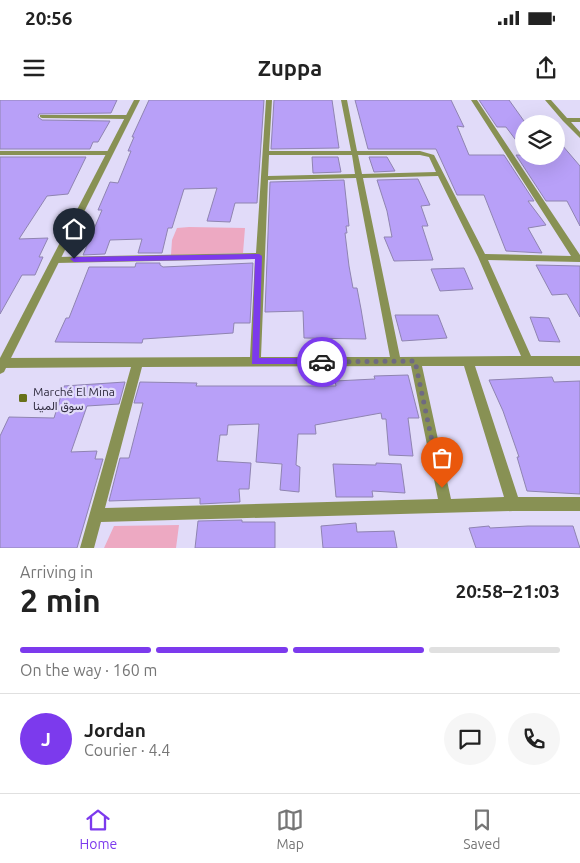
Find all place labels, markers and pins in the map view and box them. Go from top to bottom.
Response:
pin [53,208,95,259]
place label: Marché El Mina سوق المينا [33,385,115,414]
marker: Marché El Mina سوق المينا [17,392,29,404]
pin [421,437,463,488]

